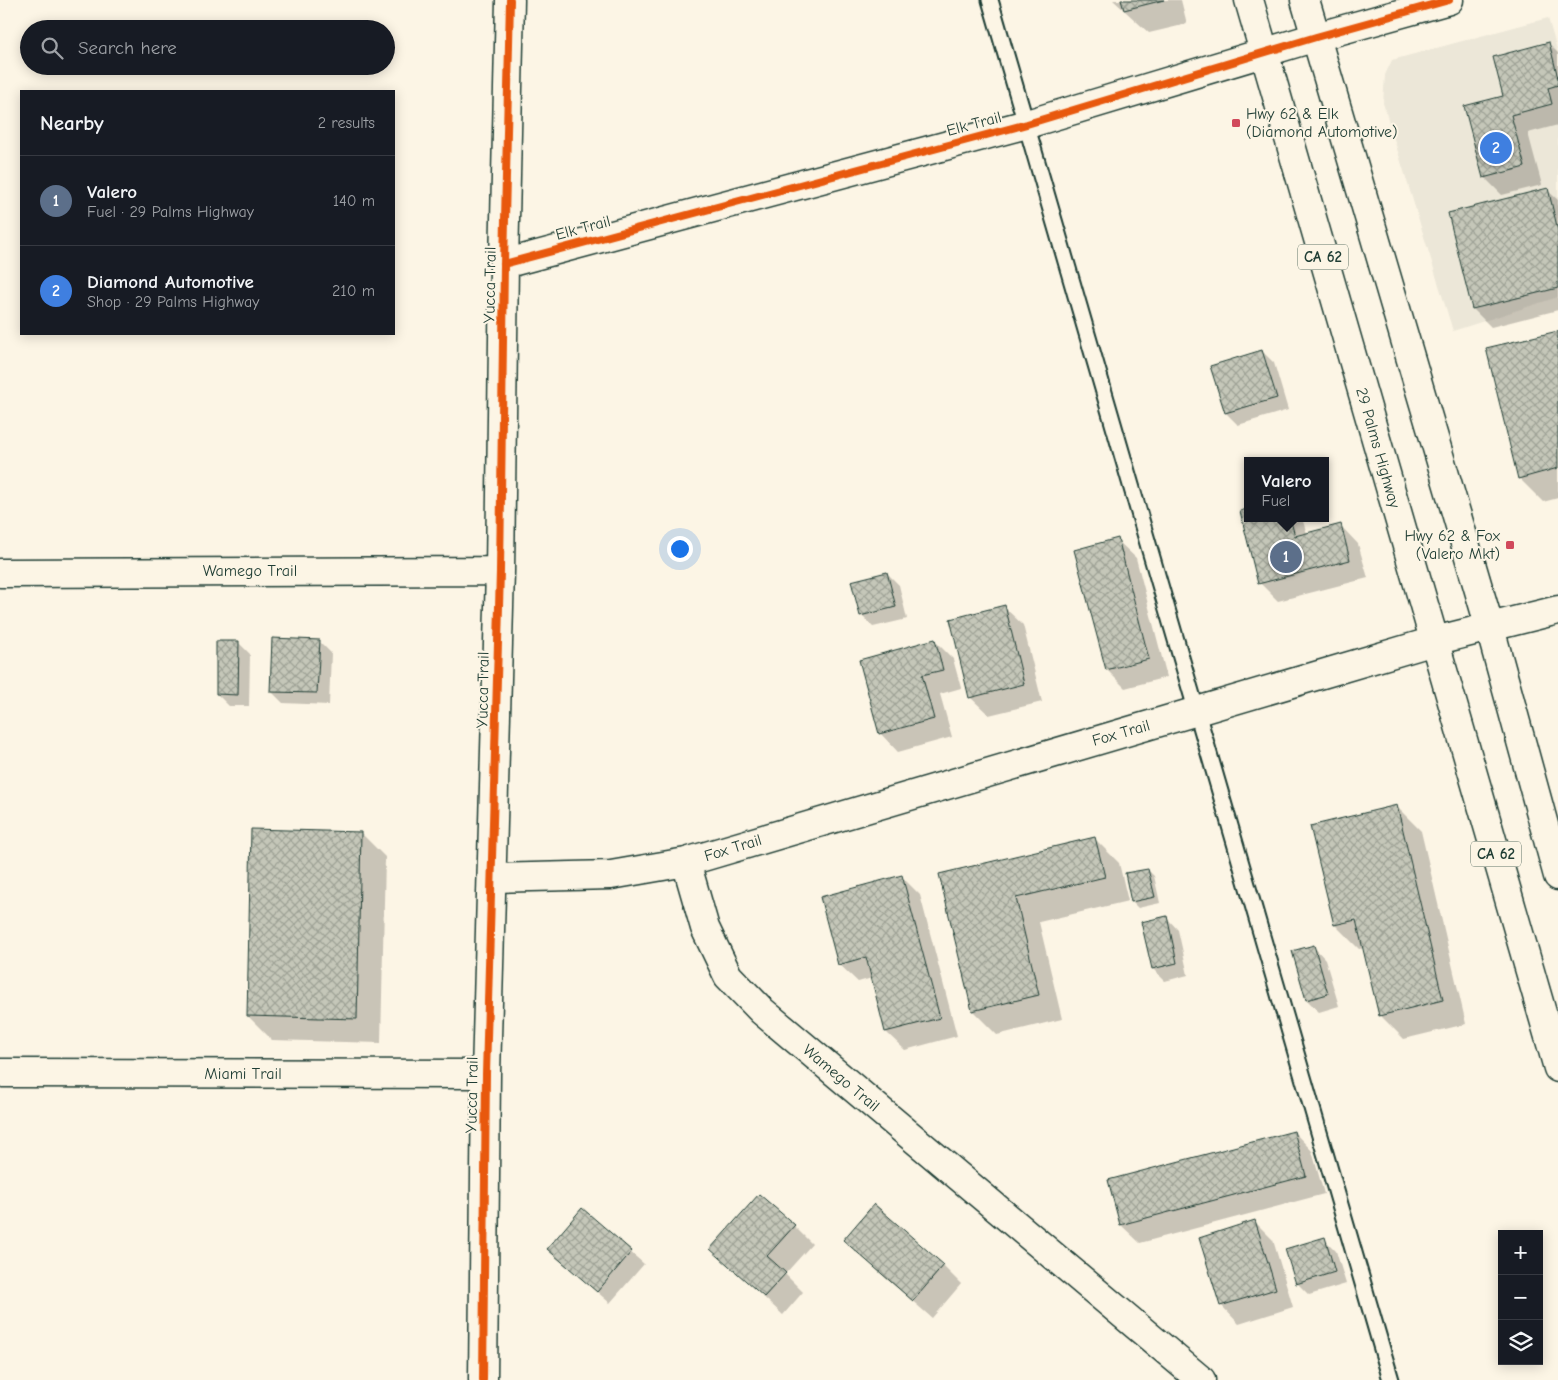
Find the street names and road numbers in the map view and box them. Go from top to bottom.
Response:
street label: Elk Trail [945,108,1003,140]
street label: Elk Trail [554,212,612,244]
road number: CA 62 [1298,244,1348,270]
street label: Yucca Trail [480,247,500,323]
street label: 29 Palms Highway [1352,386,1404,511]
street label: Wamego Trail [203,562,297,580]
street label: Yucca Trail [473,652,493,728]
street label: Fox Trail [1090,716,1152,750]
street label: Fox Trail [702,831,764,865]
road number: CA 62 [1471,842,1521,866]
street label: Wamego Trail [799,1041,883,1115]
street label: Yucca Trail [462,1057,482,1133]
street label: Miami Trail [204,1065,282,1083]

